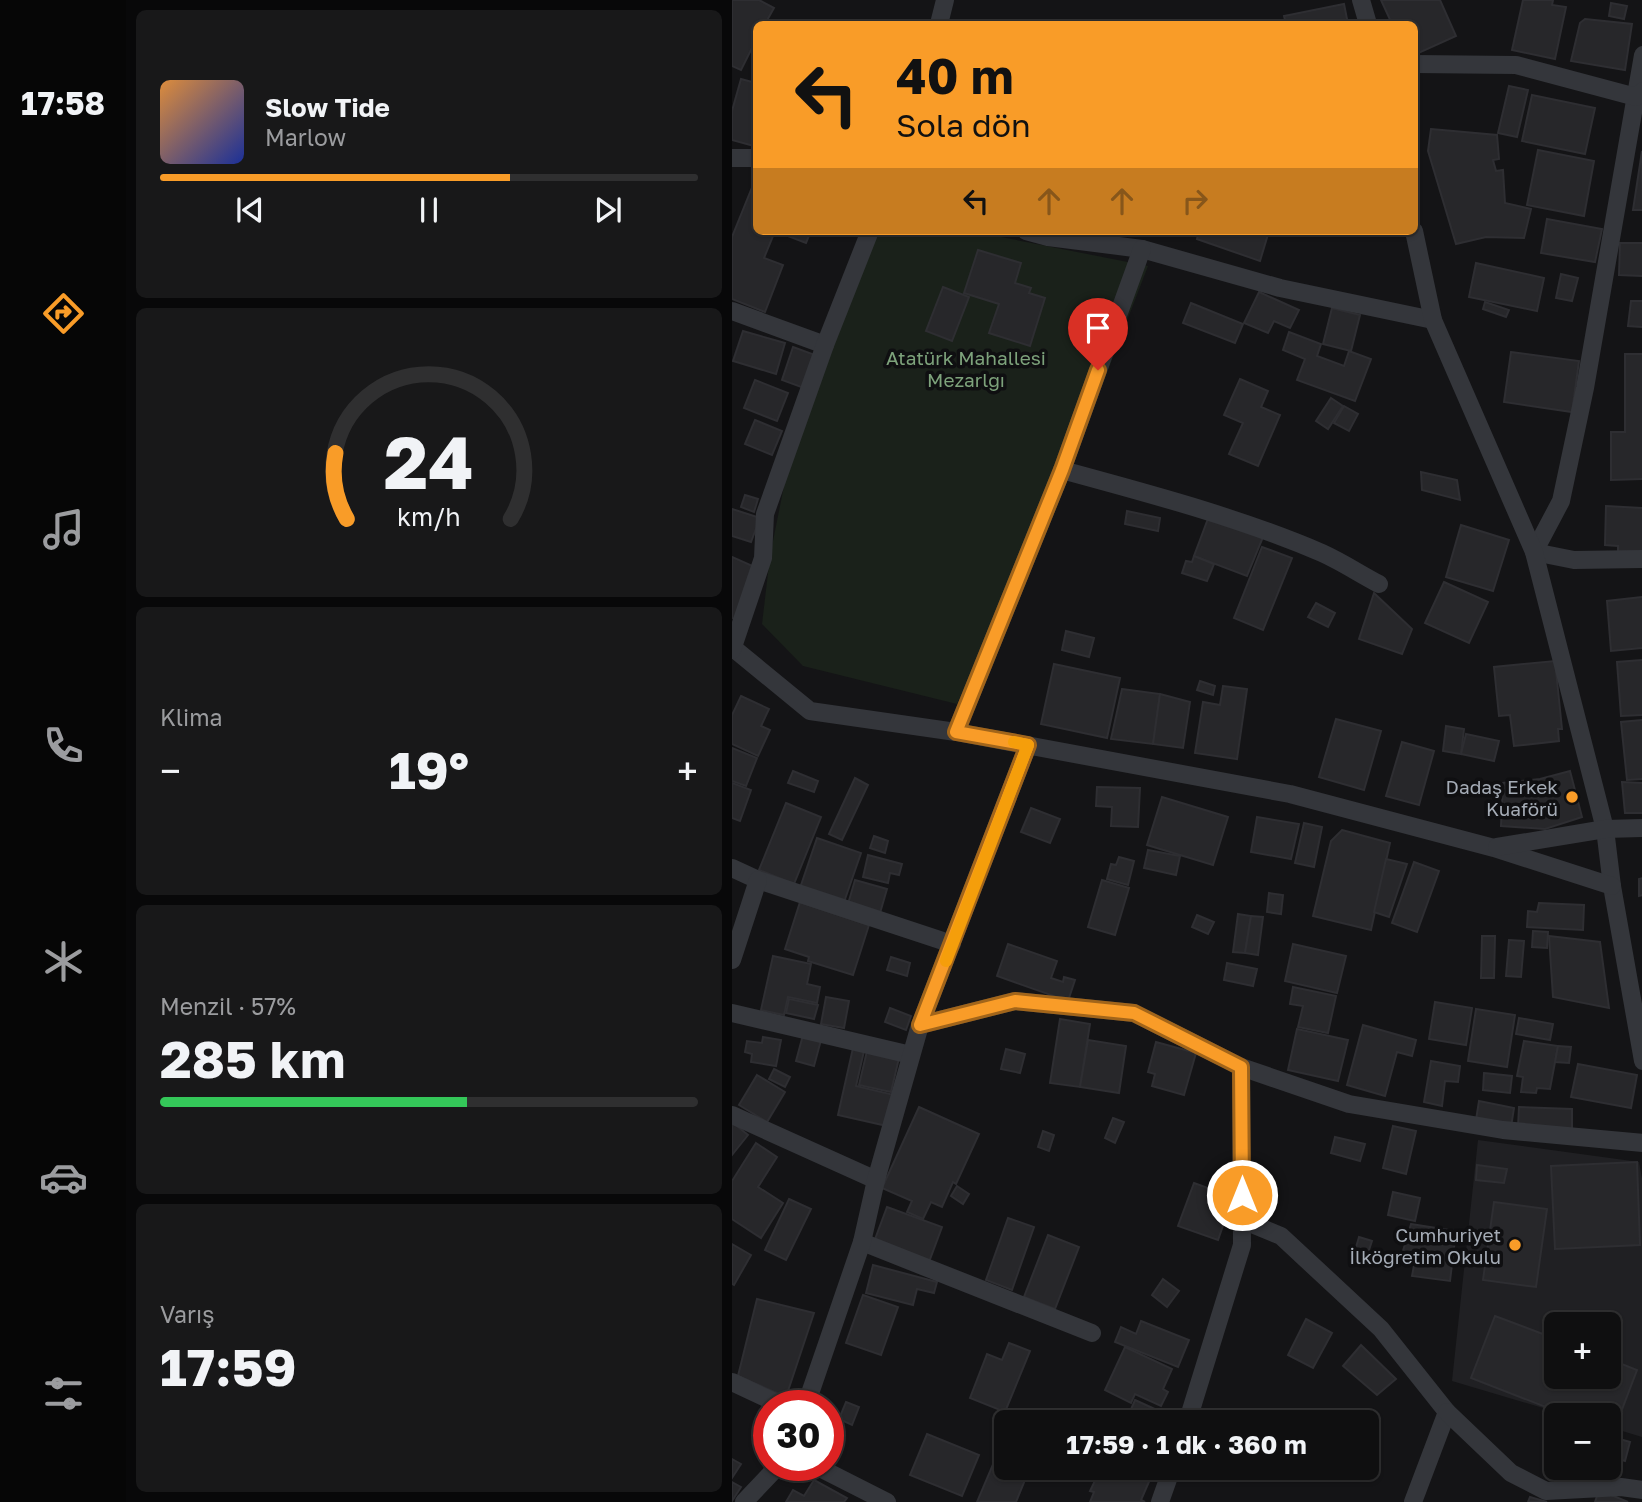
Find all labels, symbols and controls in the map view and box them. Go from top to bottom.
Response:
text: 40 m [896,46,1014,105]
icon: left [781,49,872,140]
text: 17:58 [21,84,105,122]
text: Slow Tide [265,92,390,123]
text: Sola dön [896,106,1031,144]
text: Marlow [265,123,346,151]
icon: left [957,182,995,220]
icon: ahead [1030,182,1068,220]
icon: ahead [1103,182,1141,220]
icon: right [1176,182,1214,220]
icon: previous [231,191,269,229]
icon: pause [410,191,448,229]
icon: next [589,191,627,229]
icon: directions [39,289,88,338]
pin [1068,298,1128,370]
icon: arrive [1079,309,1117,347]
park label: Atatürk Mahallesi Mezarlğı [886,346,1046,391]
text: 24 [384,418,474,505]
text: km/h [397,500,461,531]
icon: music [39,505,88,554]
text: Klima [160,703,223,731]
icon: phone [39,721,88,770]
text: 19° [389,738,469,800]
text: − [160,748,181,793]
text: + [677,748,698,793]
place label: Dadaş Erkek Kuaförü [1446,775,1558,820]
marker: Dadaş Erkek Kuaförü [1564,789,1580,805]
icon: climate [39,937,88,986]
text: Menzil · 57% [160,992,296,1020]
text: 285 km [160,1027,345,1089]
icon: car [39,1153,88,1202]
position arrow [1205,1158,1279,1232]
place label: Cumhuriyet İlköğretim Okulu [1349,1223,1501,1268]
marker: Cumhuriyet İlköğretim Okulu [1507,1237,1523,1253]
text: Varış [160,1300,214,1328]
map controls [1544,1312,1621,1480]
button: + [1544,1312,1621,1389]
text: 17:59 [160,1335,297,1397]
icon: filters [39,1369,88,1418]
speed limit sign: 30 [753,1390,844,1481]
button: − [1544,1403,1621,1480]
text: 17:59 · 1 dk · 360 m [1066,1429,1307,1460]

